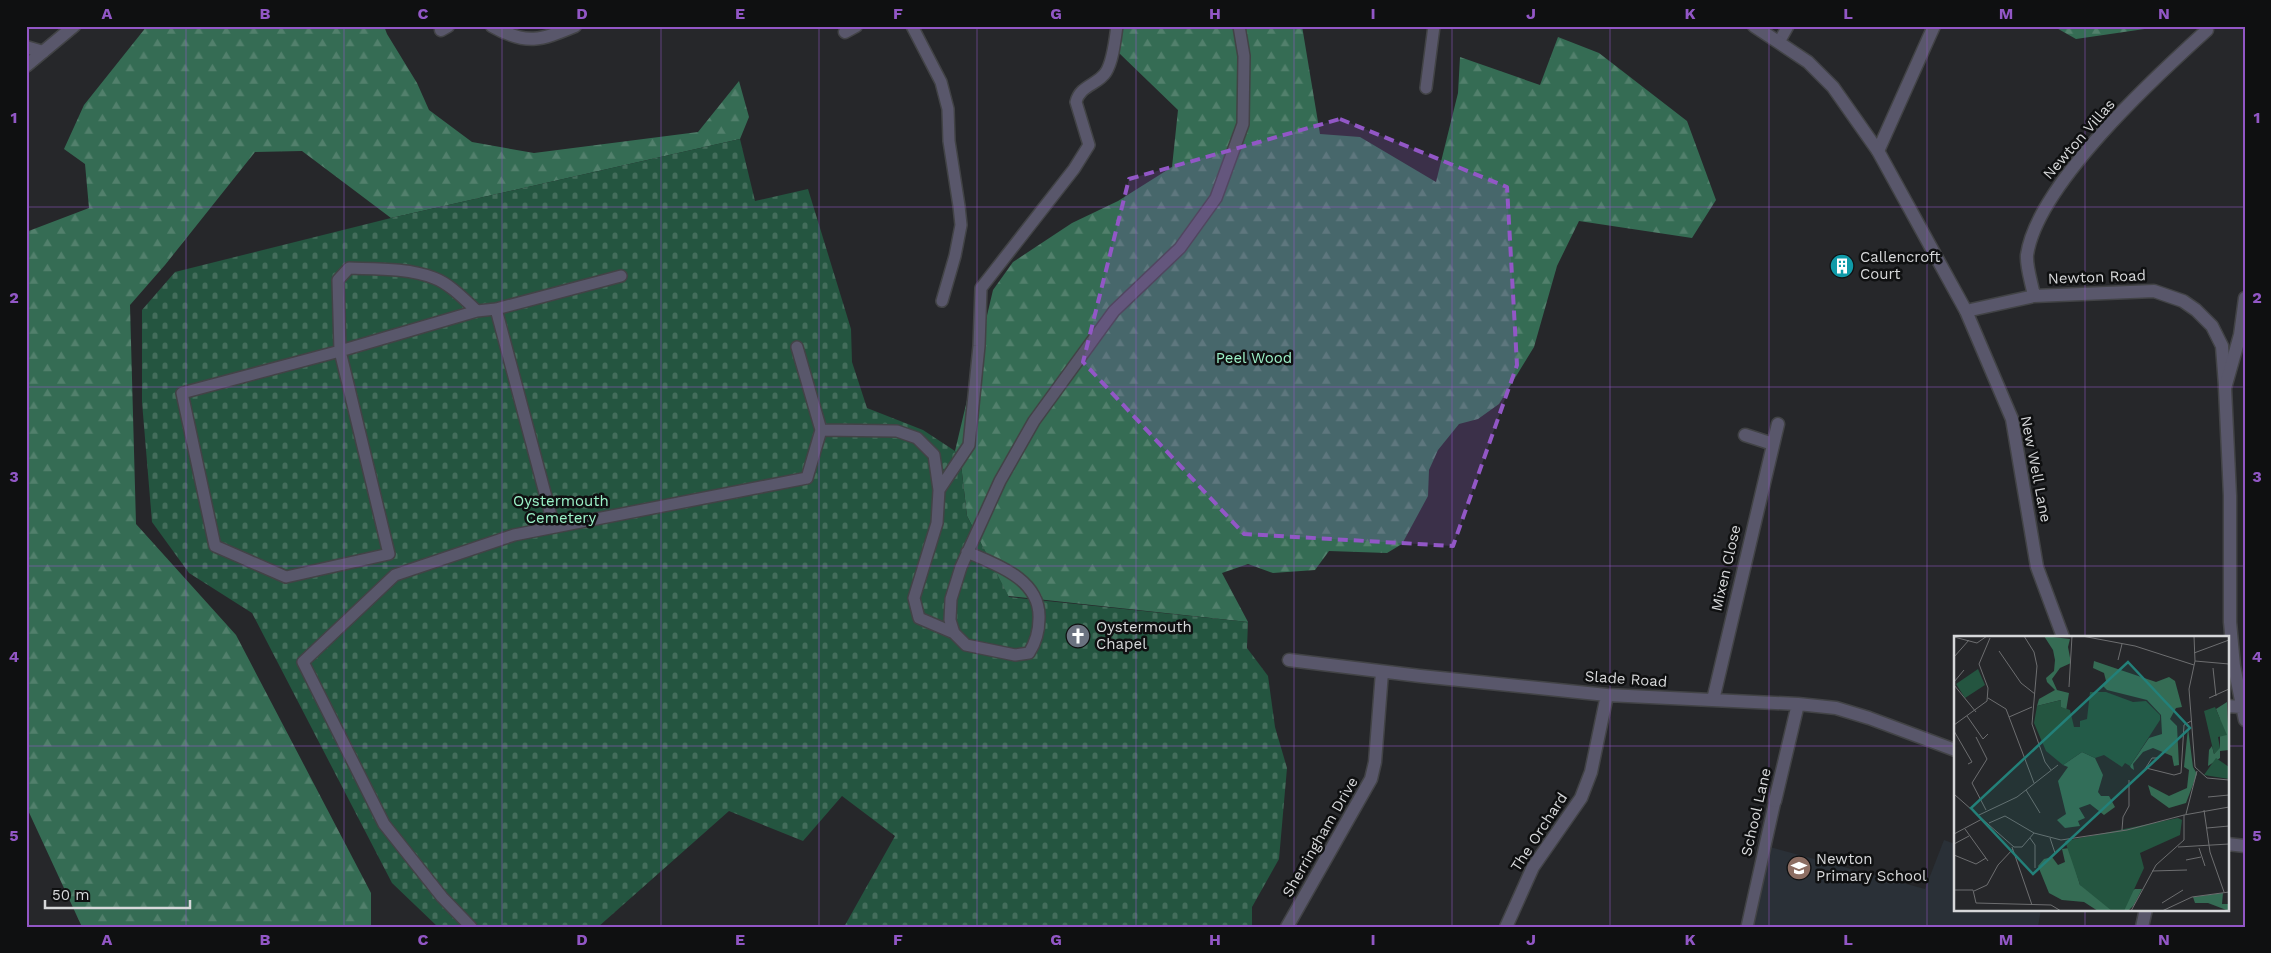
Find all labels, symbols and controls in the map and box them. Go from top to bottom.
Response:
text: A [102,4,113,23]
text: B [260,4,271,23]
text: C [418,4,429,23]
text: D [576,4,588,23]
text: E [735,4,745,23]
text: F [893,4,903,23]
text: G [1050,4,1062,23]
text: H [1209,4,1221,23]
text: I [1370,4,1376,23]
text: J [1526,4,1536,23]
text: K [1684,4,1696,23]
text: L [1843,4,1853,23]
text: M [1999,4,2013,23]
text: N [2158,4,2170,23]
street label: Newton Villas [2039,95,2119,183]
text: 1 [11,108,17,127]
text: 1 [2254,108,2260,127]
place label: Callencroft Court [1860,248,1941,283]
building icon: Callencroft Court [1829,253,1855,279]
street label: Newton Road [2048,266,2146,288]
text: 2 [9,288,19,307]
text: 2 [2252,288,2262,307]
park label: Peel Wood [1216,349,1292,367]
street label: New Well Lane [2017,414,2055,524]
text: 3 [9,467,19,486]
text: 3 [2252,467,2262,486]
park label: Oystermouth Cemetery [513,492,609,527]
street label: Mixen Close [1707,523,1745,613]
place label: Oystermouth Chapel [1096,618,1192,653]
church icon: Oystermouth Chapel [1065,623,1091,649]
inset map [1954,636,2228,910]
text: 4 [9,647,19,666]
text: 4 [2252,647,2262,666]
street label: Slade Road [1584,667,1668,691]
street label: School Lane [1737,766,1775,858]
street label: Sherringham Drive [1278,774,1362,900]
street label: The Orchard [1507,789,1571,875]
text: 5 [9,826,19,845]
text: 5 [2252,826,2262,845]
place label: Newton Primary School [1816,850,1927,885]
school or university icon: Newton Primary School [1786,855,1812,881]
scale bar [45,878,190,910]
text: 50 m [52,886,89,904]
text: A [102,930,113,949]
text: B [260,930,271,949]
text: C [418,930,429,949]
text: D [576,930,588,949]
text: E [735,930,745,949]
text: F [893,930,903,949]
text: G [1050,930,1062,949]
text: H [1209,930,1221,949]
text: I [1370,930,1376,949]
text: J [1526,930,1536,949]
text: K [1684,930,1696,949]
text: L [1843,930,1853,949]
text: M [1999,930,2013,949]
text: N [2158,930,2170,949]

